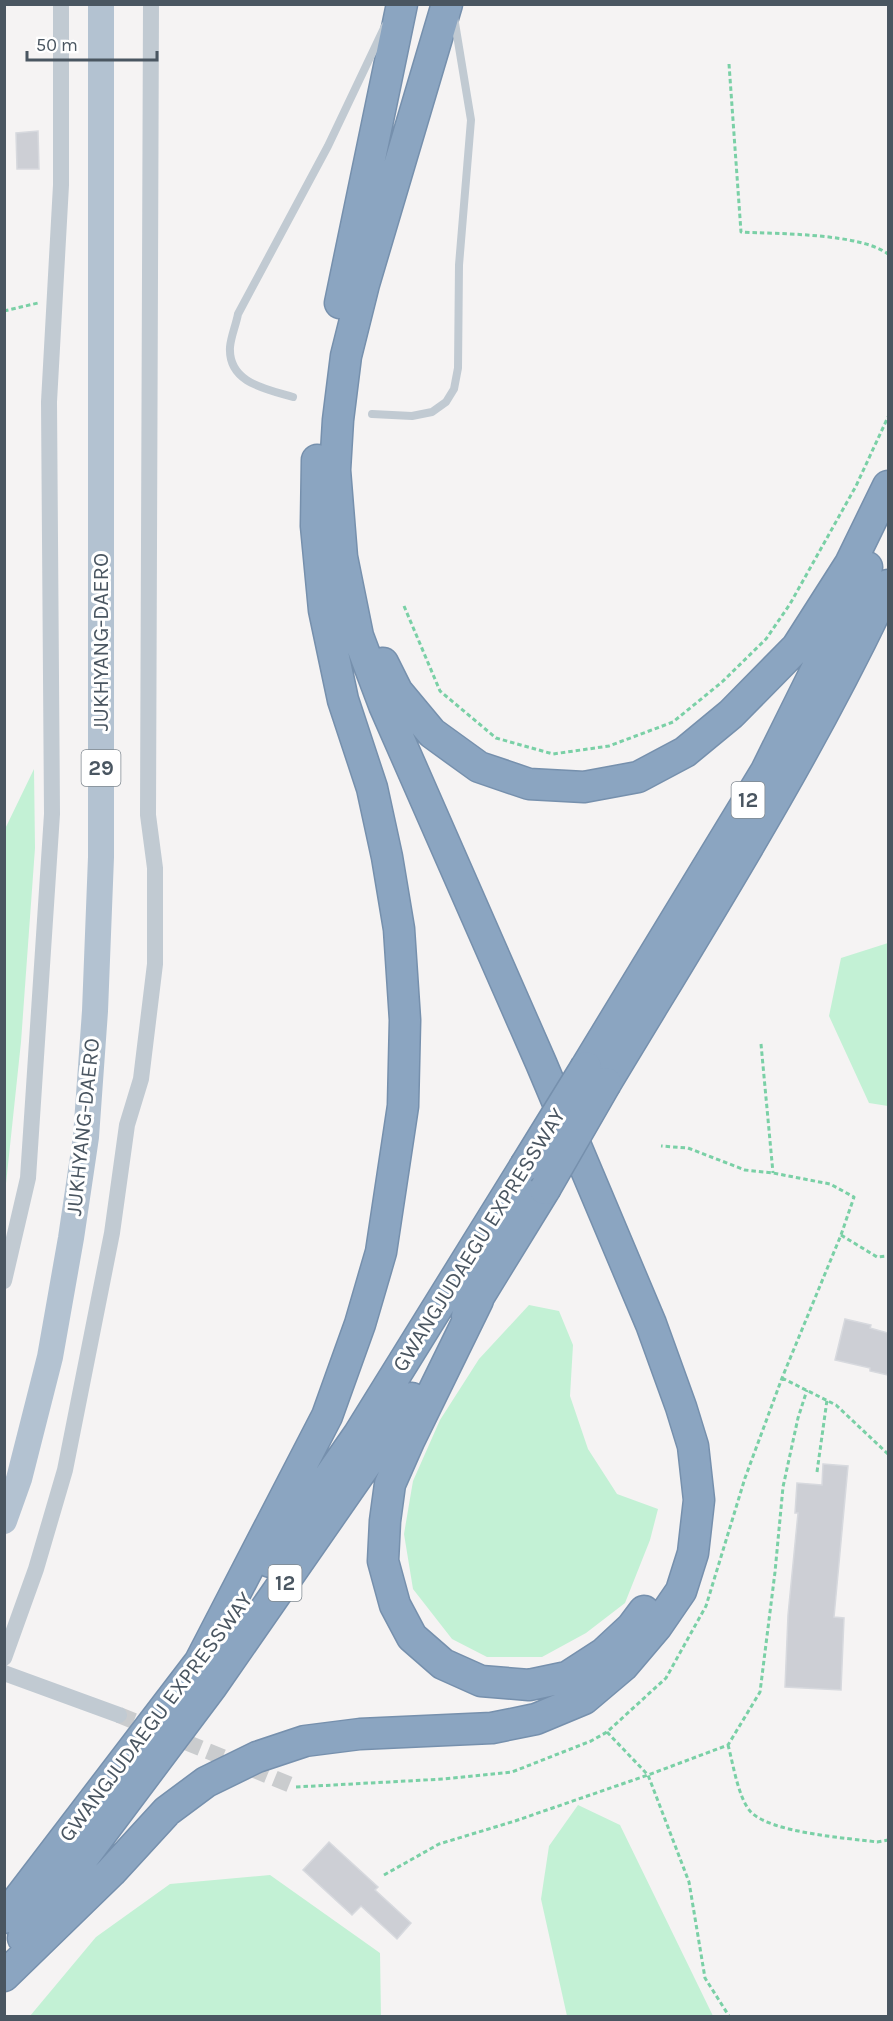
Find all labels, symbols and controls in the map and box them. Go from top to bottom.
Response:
scale bar [27,24,158,62]
text: 50 m [36,34,78,56]
street label: JUKHYANG-DAERO [88,553,114,731]
road number: 29 [82,750,120,786]
road number: 12 [732,782,764,818]
street label: JUKHYANG-DAERO [61,1037,105,1217]
street label: GWANGJUDAEGU EXPRESSWAY [387,1103,571,1377]
road number: 12 [268,1565,302,1601]
street label: GWANGJUDAEGU EXPRESSWAY [54,1587,258,1847]

